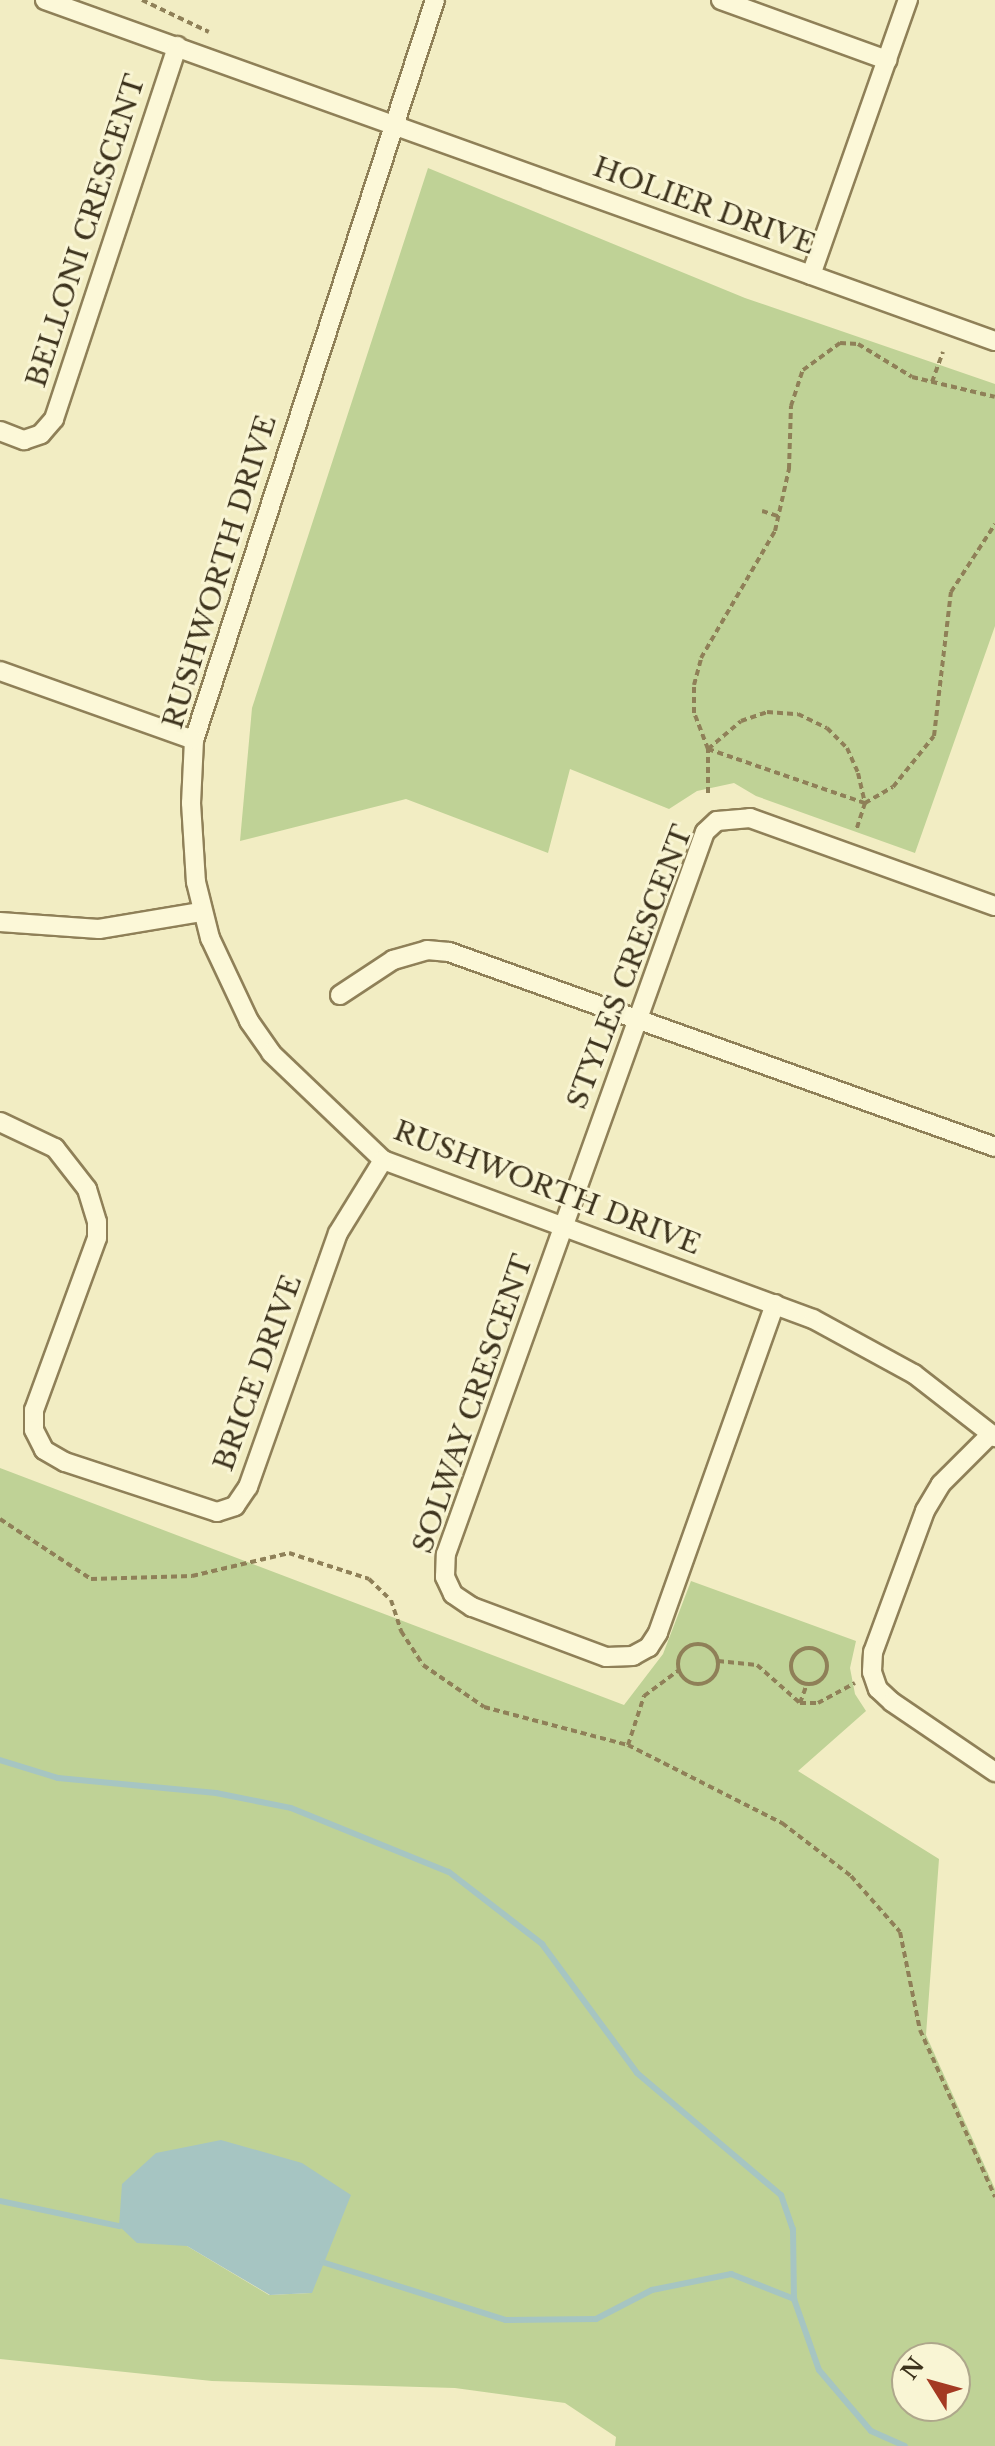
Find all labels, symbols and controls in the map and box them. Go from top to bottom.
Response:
street label: BELLONI CRESCENT [20,70,152,392]
street label: HOLIER DRIVE [588,150,820,262]
street label: RUSHWORTH DRIVE [156,411,284,733]
street label: STYLES CRESCENT [560,820,700,1114]
street label: RUSHWORTH DRIVE [389,1114,705,1262]
street label: SOLWAY CRESCENT [406,1250,540,1558]
street label: BRICE DRIVE [207,1271,309,1475]
north arrow [891,2342,971,2422]
text: N [896,2352,930,2385]

